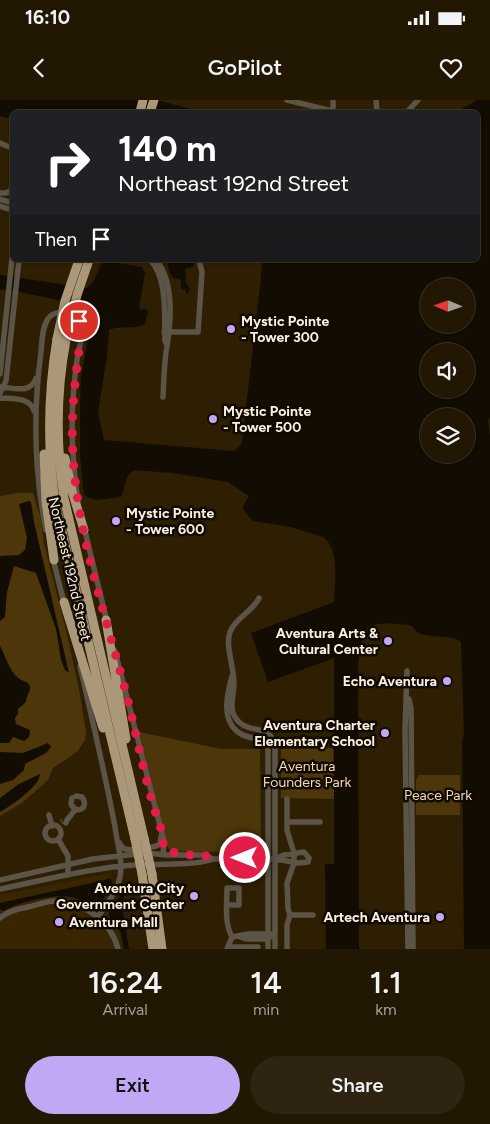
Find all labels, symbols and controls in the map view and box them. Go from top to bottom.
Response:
text: 16:10 [25,6,70,29]
icon: back [25,54,53,82]
text: GoPilot [208,54,282,81]
icon: heart [437,54,465,82]
text: 140 m [118,128,216,170]
icon: right [35,130,100,195]
text: Northeast 192nd Street [118,170,349,197]
icon: arrive [87,225,115,253]
text: Then [35,228,77,251]
north arrow [420,278,475,332]
map controls [420,278,475,463]
pin [58,300,100,342]
icon: arrive [65,307,93,335]
place label: Mystic Pointe - Tower 300 [241,313,329,346]
marker: Mystic Pointe - Tower 300 [225,323,237,335]
button: sound [420,343,475,398]
place label: Mystic Pointe - Tower 500 [223,403,311,436]
button: layers [420,408,475,463]
marker: Mystic Pointe - Tower 500 [207,413,219,425]
street label: Northeast 192nd Street [45,496,94,643]
place label: Mystic Pointe - Tower 600 [126,505,214,538]
marker: Mystic Pointe - Tower 600 [110,515,122,527]
place label: Aventura Arts & Cultural Center [276,625,379,658]
marker: Aventura Arts & Cultural Center [382,635,394,647]
place label: Echo Aventura [343,673,437,690]
marker: Echo Aventura [441,675,453,687]
place label: Aventura Charter Elementary School [254,717,376,750]
marker: Aventura Charter Elementary School [379,727,391,739]
park label: Aventura Founders Park [263,758,351,791]
park label: Peace Park [404,787,472,804]
position arrow [218,831,270,883]
place label: Aventura City Government Center [56,880,185,913]
marker: Aventura City Government Center [188,890,200,902]
place label: Artech Aventura [323,909,430,926]
marker: Artech Aventura [434,911,446,923]
place label: Aventura Mall [69,914,158,931]
marker: Aventura Mall [53,916,65,928]
text: 16:24 [88,964,162,1001]
text: 14 [250,964,282,1001]
text: 1.1 [370,964,402,1001]
text: Arrival [103,1000,148,1019]
text: min [253,1000,279,1019]
text: km [375,1000,397,1019]
button: Exit [25,1056,240,1114]
button: Share [250,1056,465,1114]

